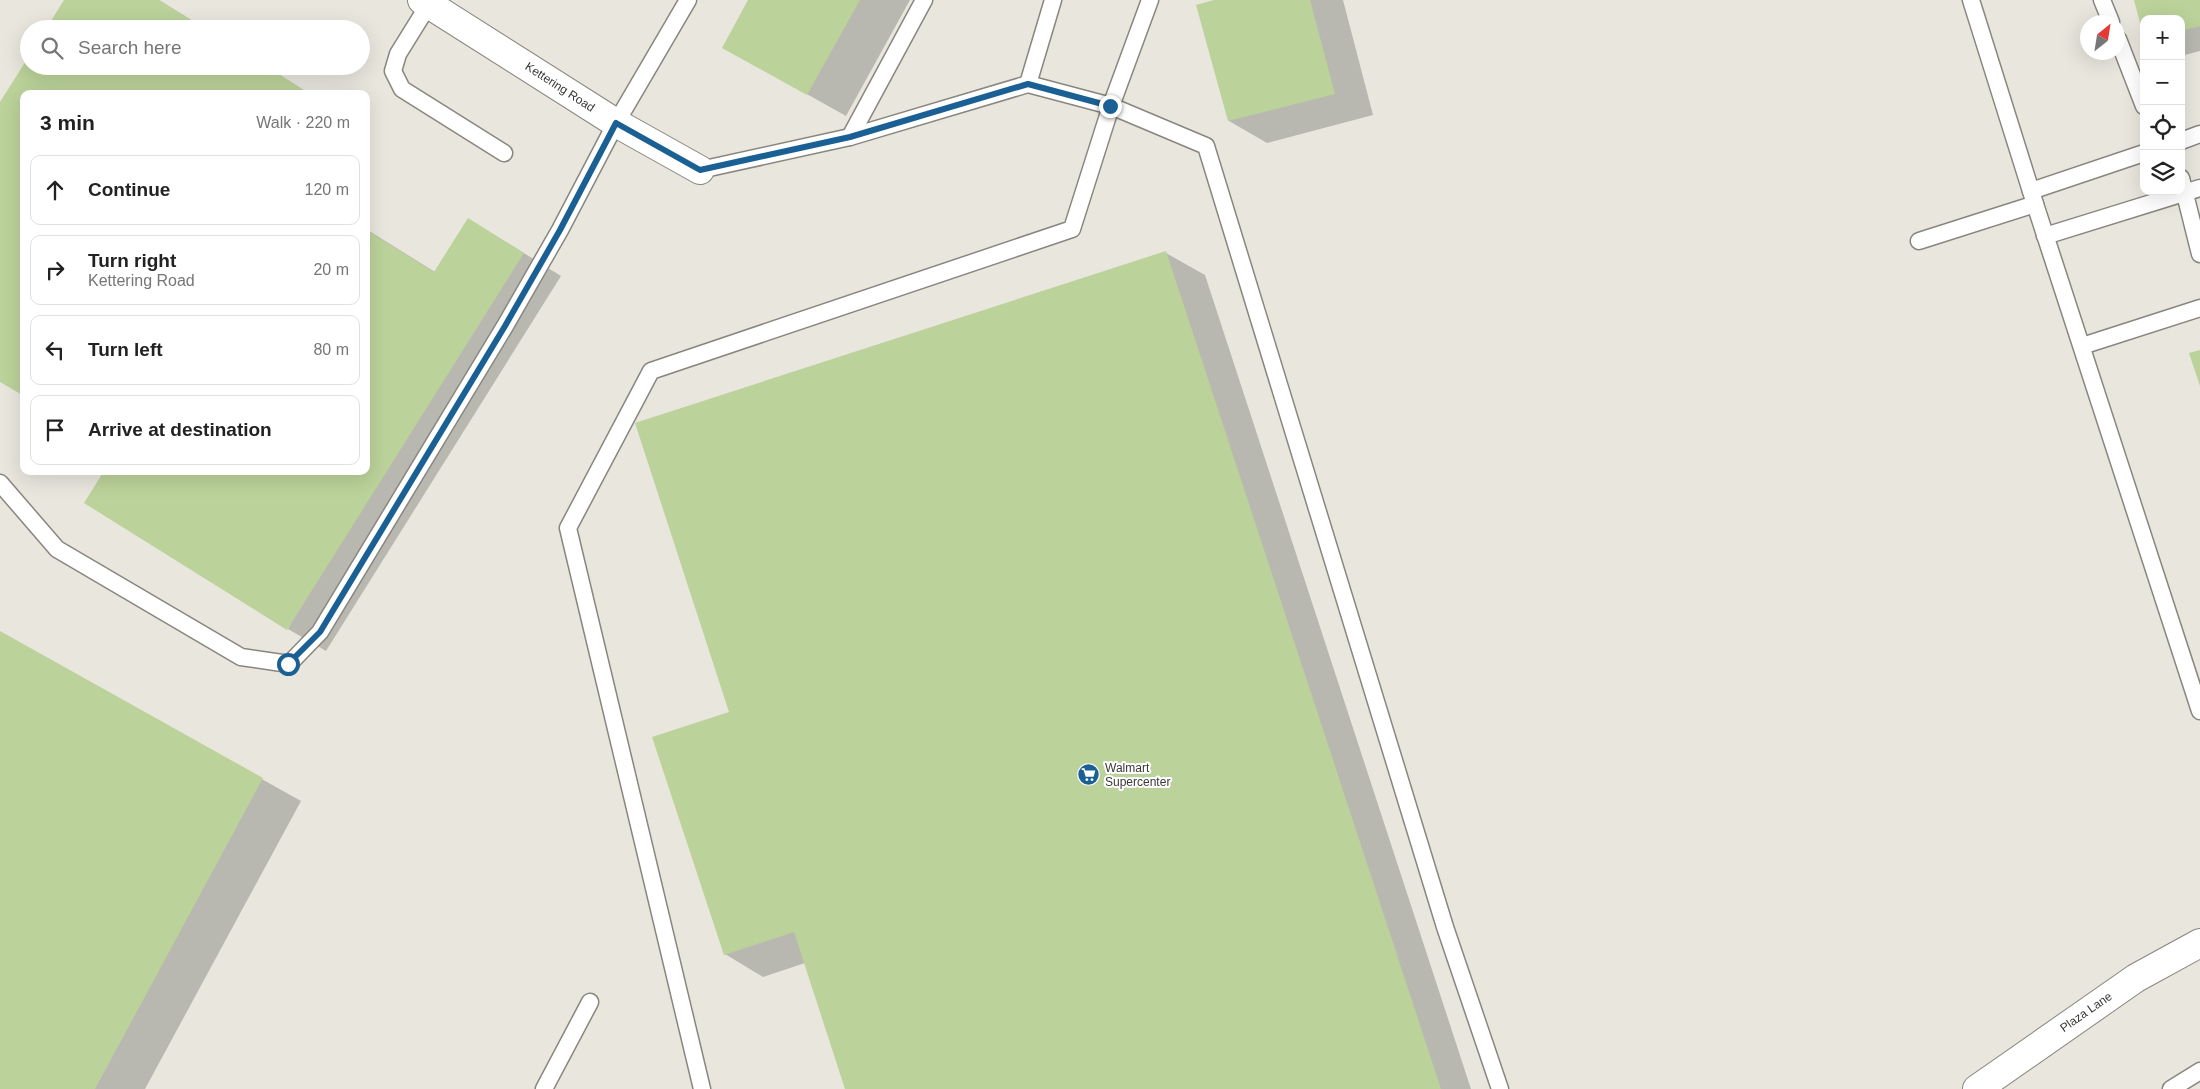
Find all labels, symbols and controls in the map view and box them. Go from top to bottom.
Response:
north arrow [2080,15,2125,60]
map controls [2140,15,2185,195]
button: + [2140,15,2185,60]
search box [20,20,370,75]
icon: search [38,34,66,62]
text: Search here [78,37,182,58]
street label: Kettering Road [523,59,597,115]
button: − [2140,60,2185,105]
route end [1099,95,1122,118]
button: locate [2140,105,2185,150]
text: 3 min [40,111,95,134]
text: Walk · 220 m [256,114,350,131]
button: layers [2140,150,2185,195]
icon: ahead [41,176,69,204]
text: Continue [88,179,170,200]
text: 120 m [305,181,349,198]
text: Turn right [88,250,176,271]
icon: right [41,256,69,284]
text: 20 m [313,261,349,278]
text: Kettering Road [88,272,195,289]
icon: left [41,336,69,364]
text: Turn left [88,339,163,360]
text: 80 m [313,341,349,358]
icon: arrive [41,416,69,444]
text: Arrive at destination [88,419,272,440]
route start [277,653,300,676]
place label: Walmart Supercenter [1105,761,1170,789]
supermarket icon: Walmart Supercenter [1077,763,1101,787]
street label: Plaza Lane [2057,989,2115,1035]

